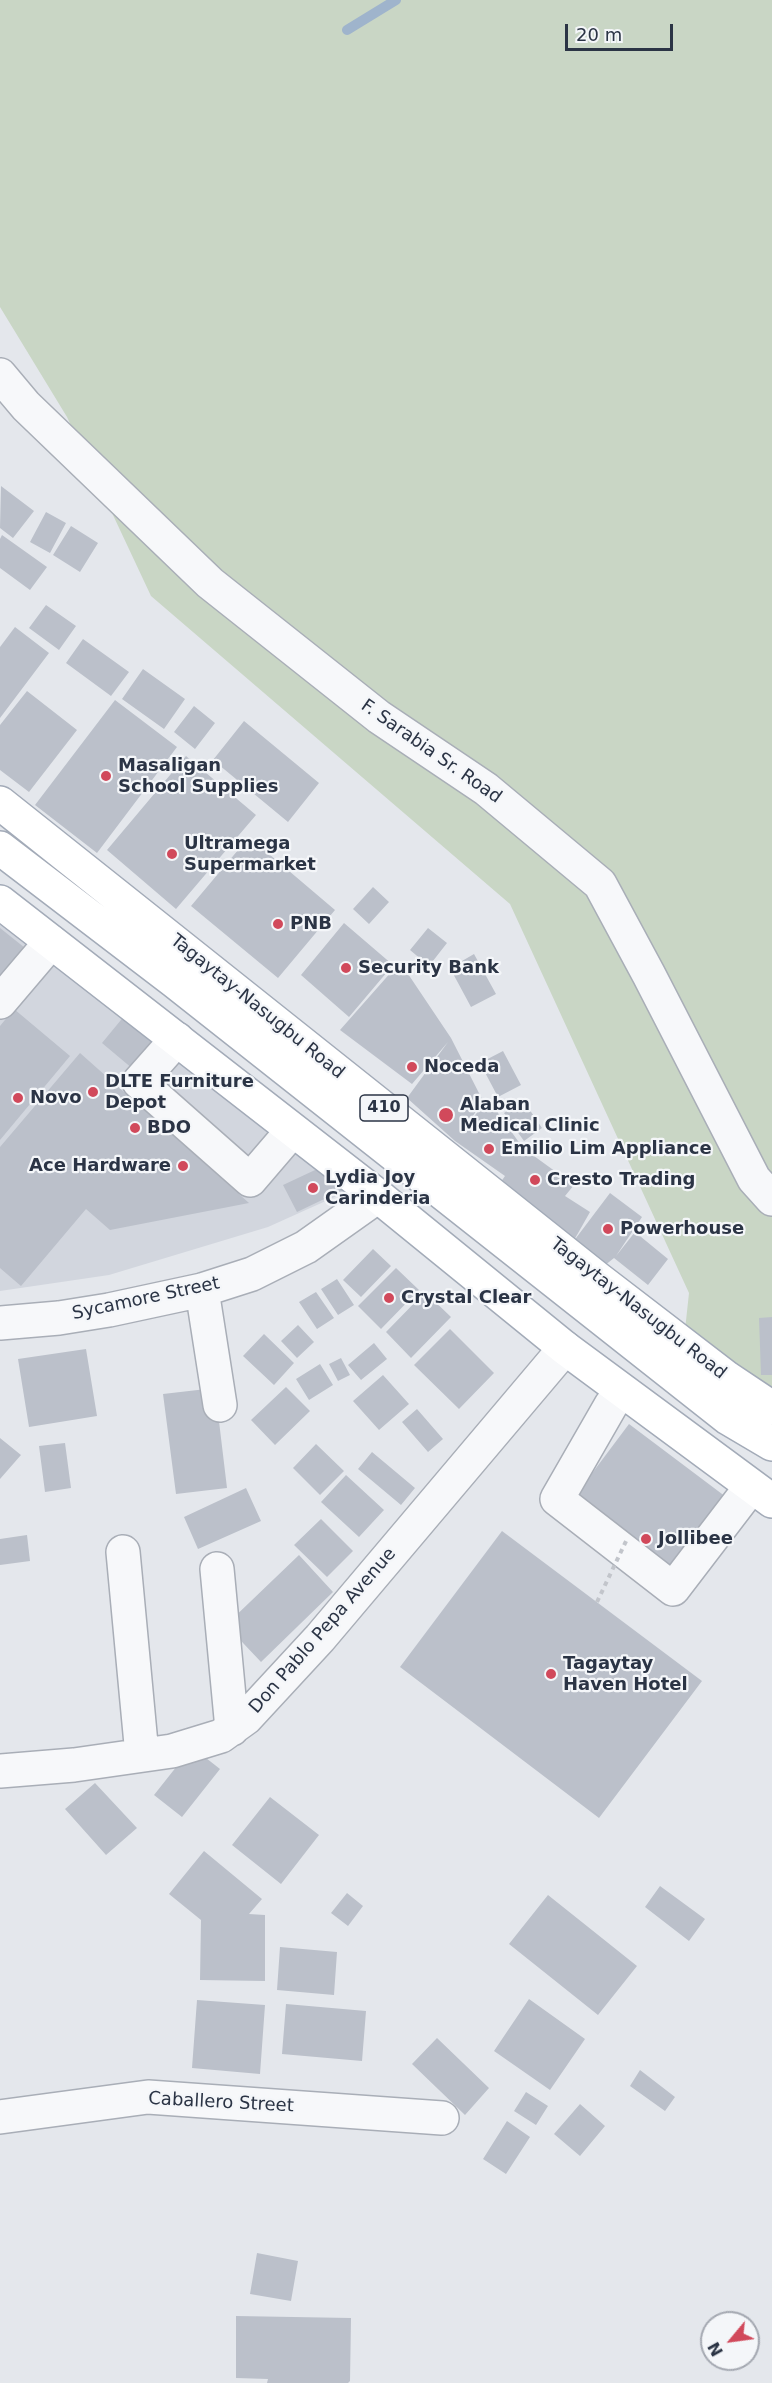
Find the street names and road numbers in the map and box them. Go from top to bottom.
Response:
street label: F. Sarabia Sr. Road [357,695,505,809]
street label: Tagaytay-Nasugbu Road [166,930,348,1084]
road number: 410 [360,1095,408,1121]
street label: Tagaytay-Nasugbu Road [546,1234,730,1384]
street label: Sycamore Street [70,1273,222,1325]
street label: Don Pablo Pepa Avenue [245,1544,401,1718]
street label: Caballero Street [148,2088,294,2118]

